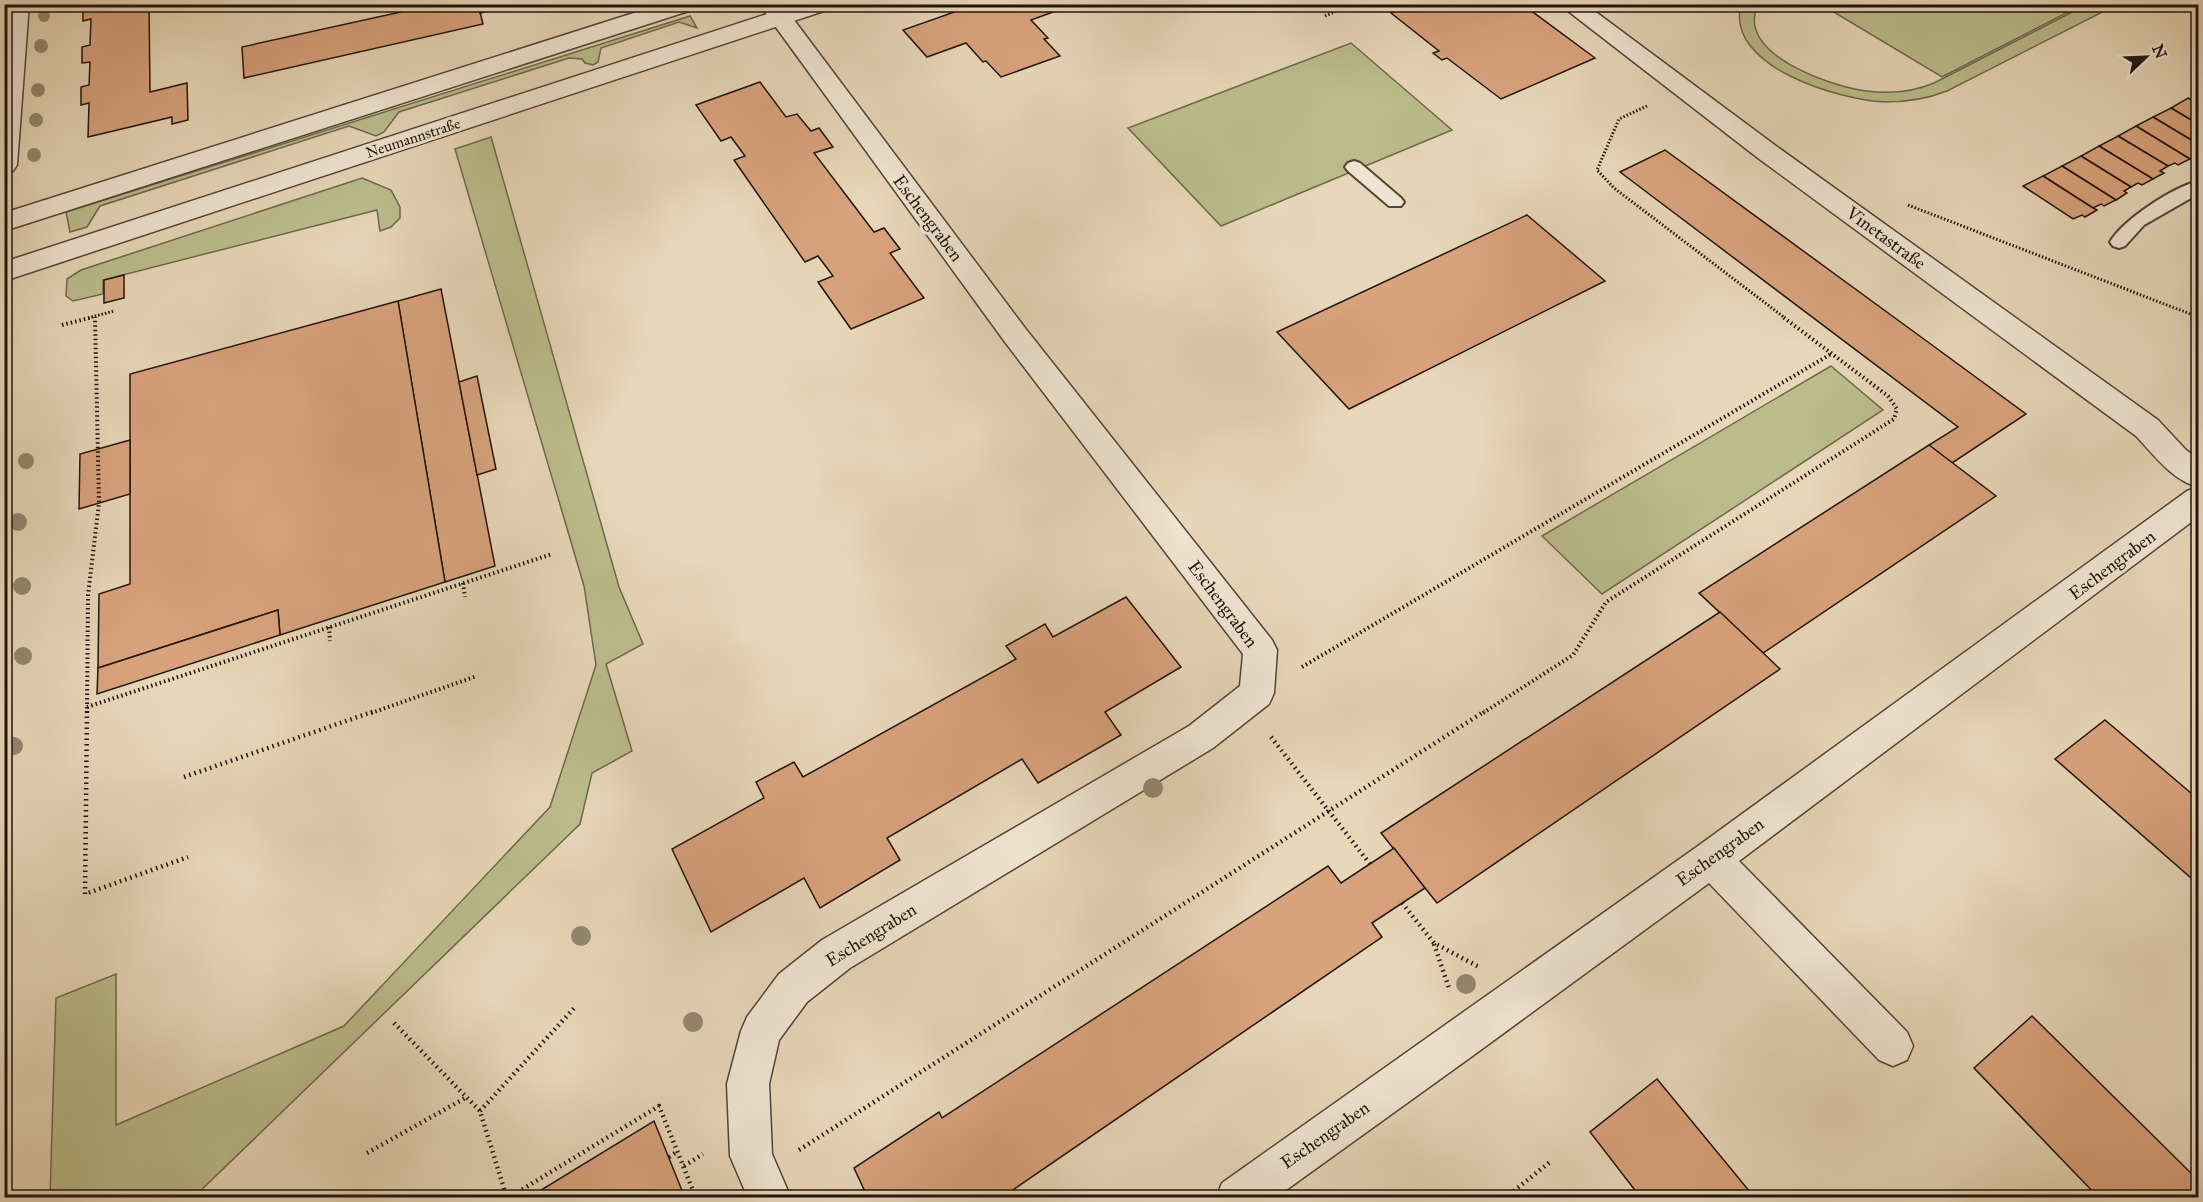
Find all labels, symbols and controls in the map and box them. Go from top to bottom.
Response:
north arrow [2116,27,2176,87]
text: N [2148,41,2171,62]
street label: Neumannstraße [363,114,463,162]
street label: Eschengraben [887,170,968,267]
street label: Vinetastraße [1841,201,1930,274]
street label: Eschengraben [2064,525,2161,606]
street label: Eschengraben [1182,556,1263,653]
street label: Eschengraben [1672,813,1769,892]
street label: Eschengraben [822,898,921,972]
street label: Eschengraben [1277,1096,1374,1174]

